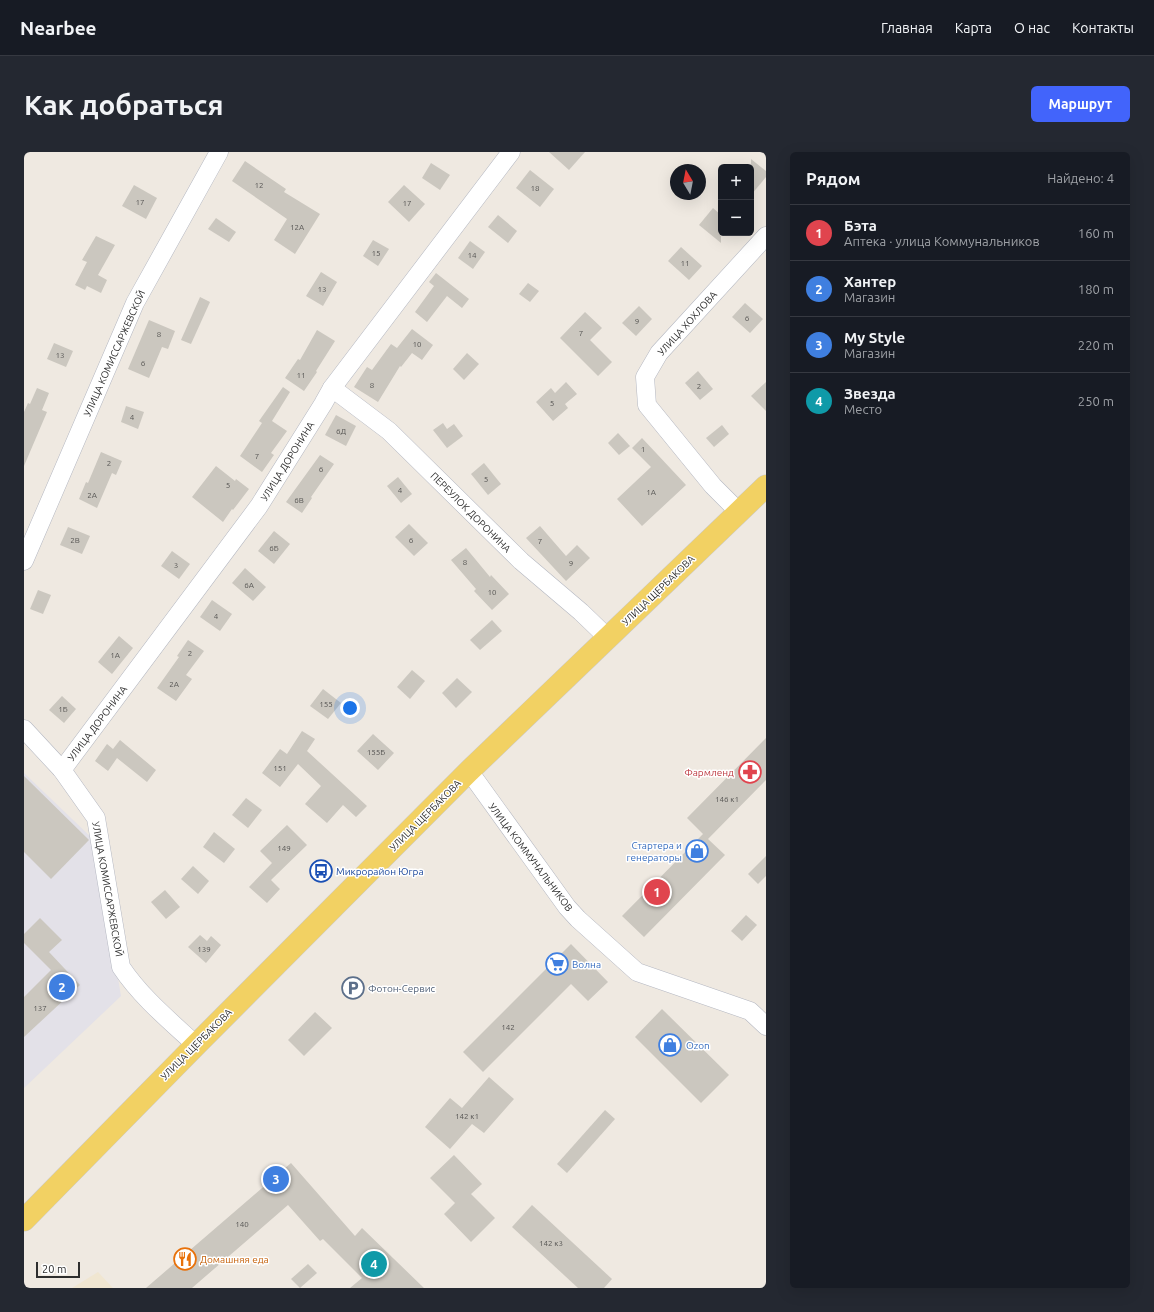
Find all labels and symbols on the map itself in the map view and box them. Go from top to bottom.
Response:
north arrow [670,164,706,200]
house number: 12 [254,181,264,190]
house number: 18 [530,184,540,193]
house number: 17 [135,198,145,207]
house number: 17 [402,199,412,208]
house number: 12А [290,223,305,232]
house number: 15 [371,249,381,258]
house number: 14 [467,251,477,260]
house number: 11 [680,259,690,268]
house number: 13 [317,285,327,294]
street label: УЛИЦА КОМИССАРЖЕВСКОЙ [82,288,147,418]
street label: УЛИЦА ХОХЛОВА [656,289,719,358]
house number: 6 [745,314,750,323]
house number: 9 [635,317,639,326]
house number: 7 [579,329,583,338]
house number: 8 [157,330,162,339]
house number: 10 [412,340,422,349]
house number: 13 [55,351,65,360]
house number: 6 [141,359,146,368]
house number: 11 [296,371,306,380]
house number: 8 [370,381,375,390]
house number: 2 [697,382,701,391]
house number: 5 [550,399,554,408]
house number: 4 [130,413,135,422]
street label: УЛИЦА ДОРОНИНА [259,419,317,503]
house number: 6Д [336,427,346,436]
house number: 1 [641,445,645,454]
house number: 7 [255,452,259,461]
house number: 2 [107,459,111,468]
house number: 6 [319,465,324,474]
street label: ПЕРЕУЛОК ДОРОНИНА [428,470,513,555]
house number: 5 [484,475,488,484]
house number: 5 [226,481,230,490]
house number: 4 [398,486,403,495]
house number: 1А [646,488,657,497]
house number: 2А [87,491,98,500]
house number: 6В [294,496,304,505]
house number: 2В [70,536,80,545]
house number: 6 [409,536,414,545]
house number: 7 [538,537,542,546]
house number: 6Б [269,544,279,553]
street label: УЛИЦА ЩЕРБАКОВА [620,553,697,628]
house number: 8 [463,558,468,567]
house number: 9 [569,559,573,568]
house number: 3 [174,561,178,570]
house number: 6А [244,581,255,590]
house number: 10 [487,588,497,597]
house number: 4 [214,612,219,621]
house number: 2 [188,649,192,658]
house number: 1А [110,651,121,660]
house number: 2А [169,680,180,689]
street label: УЛИЦА ДОРОНИНА [66,683,130,763]
your location [340,698,360,718]
house number: 155 [319,700,333,709]
house number: 1Б [58,705,68,714]
house number: 155Б [367,748,385,757]
pharmacy icon: Фармленд [737,759,763,785]
house number: 151 [273,764,287,773]
place label: Фармленд [684,767,734,778]
street label: УЛИЦА ЩЕРБАКОВА [388,777,463,853]
house number: 146 к1 [715,795,739,804]
street label: УЛИЦА КОММУНАЛЬНИКОВ [486,801,575,914]
street label: УЛИЦА КОМИССАРЖЕВСКОЙ [90,821,125,957]
shop icon: Стартера и генераторы [684,838,710,864]
place label: Стартера и генераторы [627,840,682,863]
house number: 149 [277,844,291,853]
bus stop icon: Микрорайон Югра [308,858,334,884]
place label: Микрорайон Югра [336,866,424,877]
pin: 1 [644,877,670,907]
house number: 139 [197,945,211,954]
supermarket icon: Волна [544,951,570,977]
place label: Волна [572,959,601,970]
pin: 2 [49,972,75,1002]
parking icon: Фотон-Сервис [340,975,366,1001]
place label: Фотон-Сервис [368,983,436,994]
house number: 137 [33,1004,47,1013]
street label: УЛИЦА ЩЕРБАКОВА [159,1006,234,1082]
house number: 142 [501,1023,515,1032]
shop icon: Ozon [657,1032,683,1058]
place label: Ozon [686,1040,710,1051]
house number: 142 к1 [455,1112,479,1121]
pin: 3 [263,1164,289,1194]
house number: 140 [235,1220,249,1229]
house number: 142 к3 [539,1239,563,1248]
restaurant icon: Домашняя еда [172,1246,198,1272]
pin: 4 [361,1249,387,1279]
place label: Домашняя еда [200,1254,269,1265]
scale bar [36,1260,80,1279]

